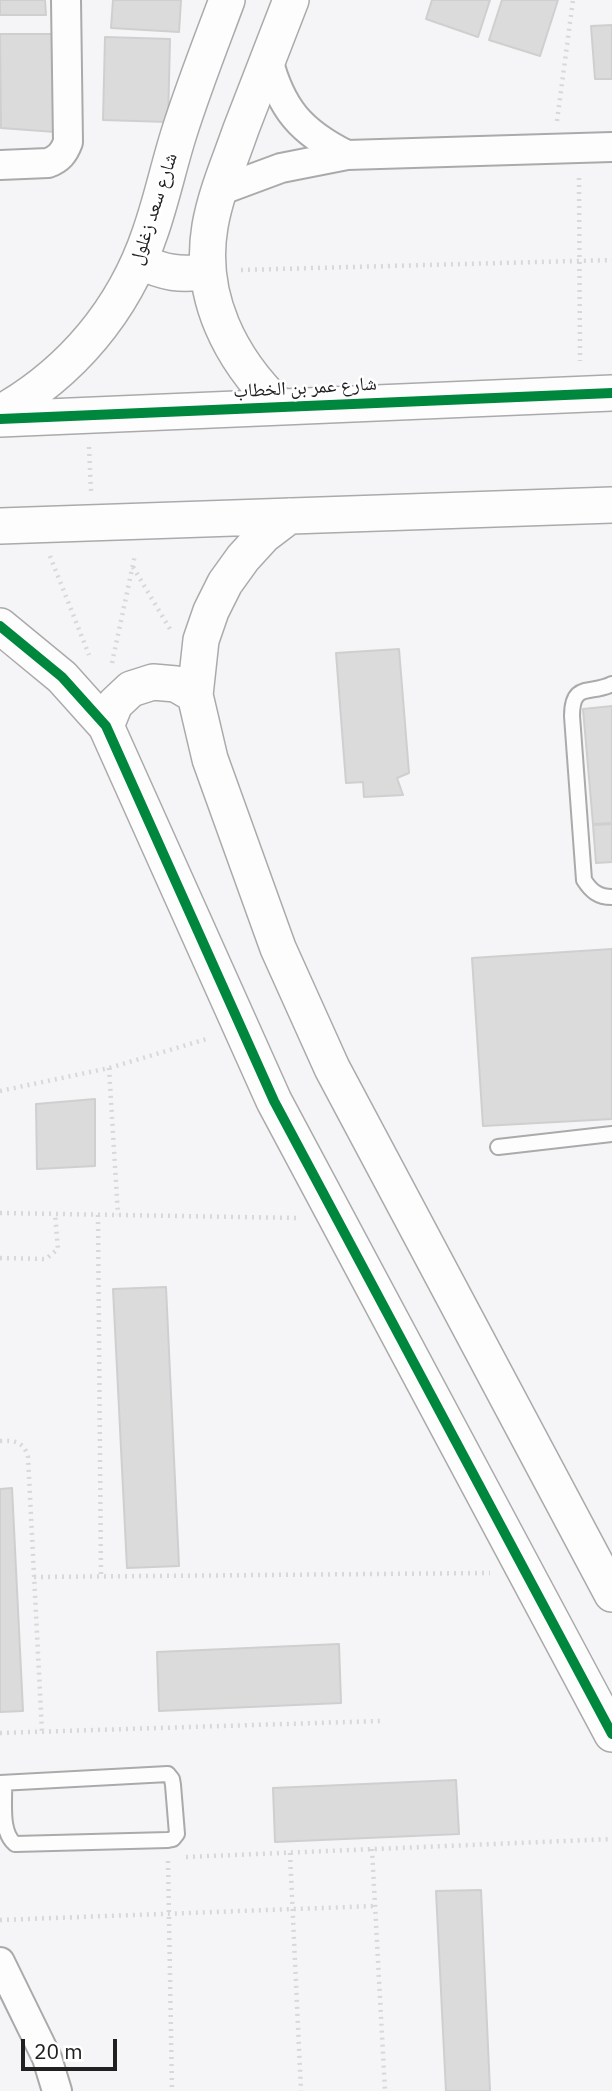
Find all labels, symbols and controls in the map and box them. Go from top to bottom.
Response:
street label: شارع سعد زغلول [125,150,183,268]
street label: شارع عمر بن الخطاب [233,373,377,403]
scale bar [24,2024,121,2068]
text: 20 m [34,2037,83,2065]

